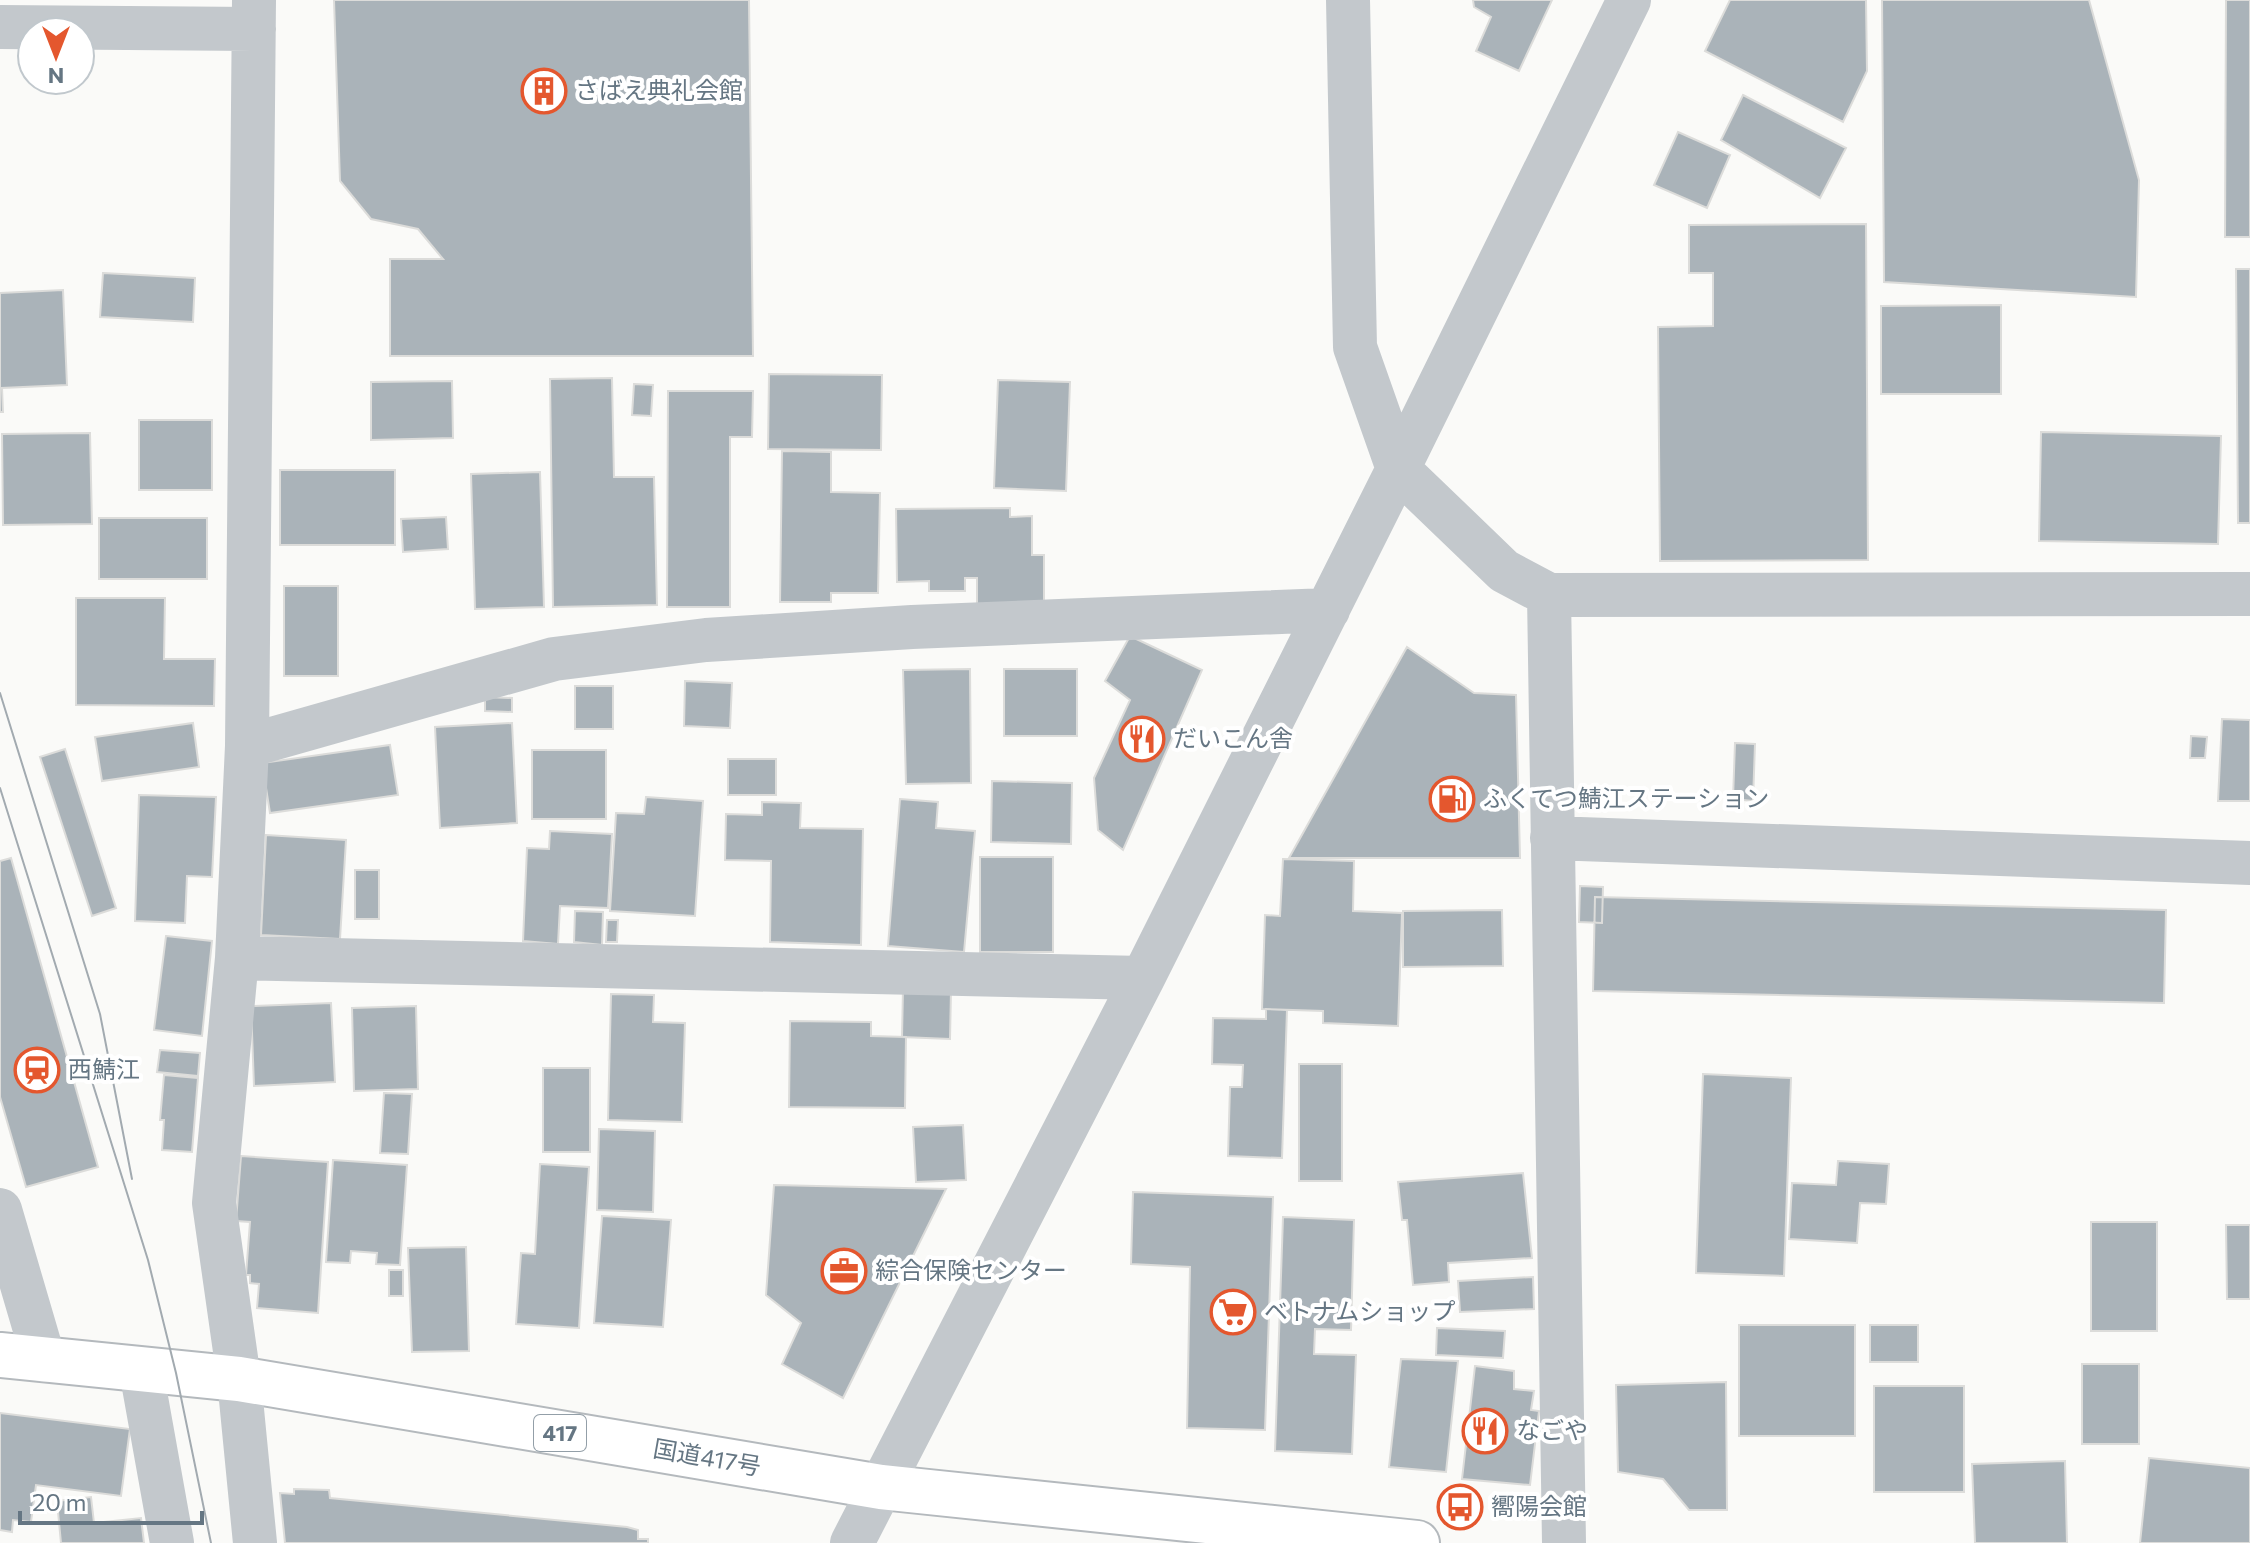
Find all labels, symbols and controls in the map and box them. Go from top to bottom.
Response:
north arrow [16,16,96,96]
text: N [48,63,64,90]
building icon: さばえ典礼会館 [520,67,568,115]
place label: さばえ典礼会館 [575,75,743,104]
restaurant icon: だいこん舎 [1118,715,1166,763]
place label: だいこん舎 [1173,723,1293,752]
fuel station icon: ふくてつ鯖江ステーション [1428,775,1476,823]
place label: ふくてつ鯖江ステーション [1483,783,1769,812]
station icon: 西鯖江 [13,1046,61,1094]
place label: 西鯖江 [68,1054,140,1083]
office icon: 綜合保険センター [820,1247,868,1295]
place label: 綜合保険センター [875,1255,1067,1284]
supermarket icon: ベトナムショップ [1209,1288,1257,1336]
place label: ベトナムショップ [1264,1296,1455,1325]
restaurant icon: なごや [1461,1407,1509,1455]
road number: 417 [534,1415,586,1451]
place label: なごや [1516,1415,1588,1444]
street label: 国道417号 [651,1433,763,1480]
scale bar [20,1475,202,1525]
bus stop icon: 嚮陽会館 [1436,1483,1484,1531]
text: 20 m [32,1487,86,1516]
place label: 嚮陽会館 [1491,1491,1587,1520]

